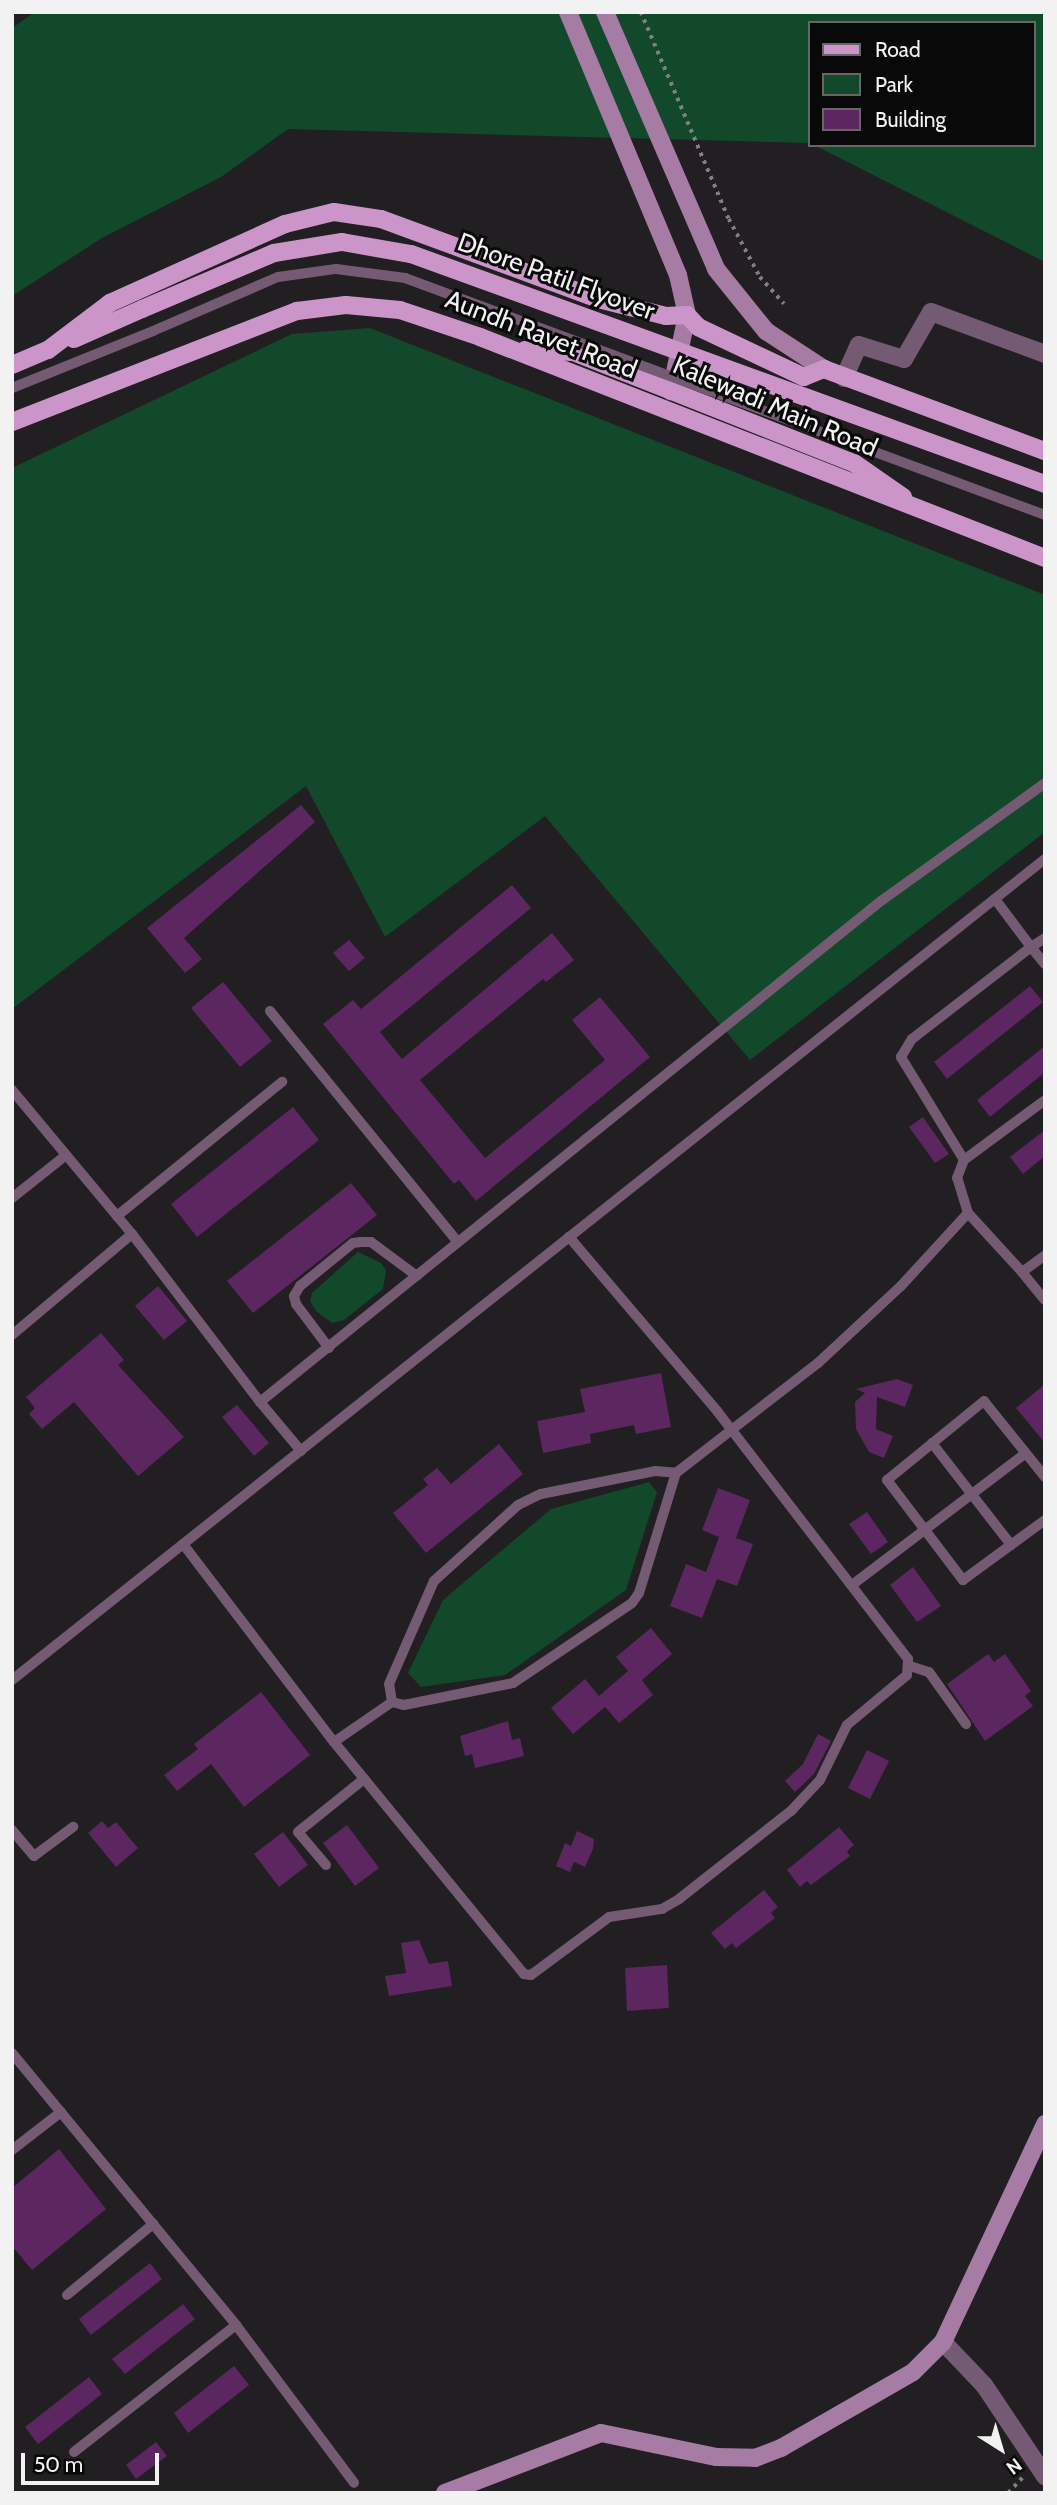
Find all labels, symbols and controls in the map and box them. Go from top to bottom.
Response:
legend [808,21,1036,147]
text: Road [875,37,921,62]
text: Park [875,72,913,97]
text: Building [875,107,946,132]
street label: Dhore Patil Flyover [453,227,659,327]
street label: Aundh Ravet Road [441,284,641,386]
street label: Kalewadi Main Road [668,350,882,464]
north arrow [966,2414,1036,2484]
scale bar [24,2438,163,2482]
text: 50 m [34,2452,83,2477]
text: N [1002,2453,1026,2479]

